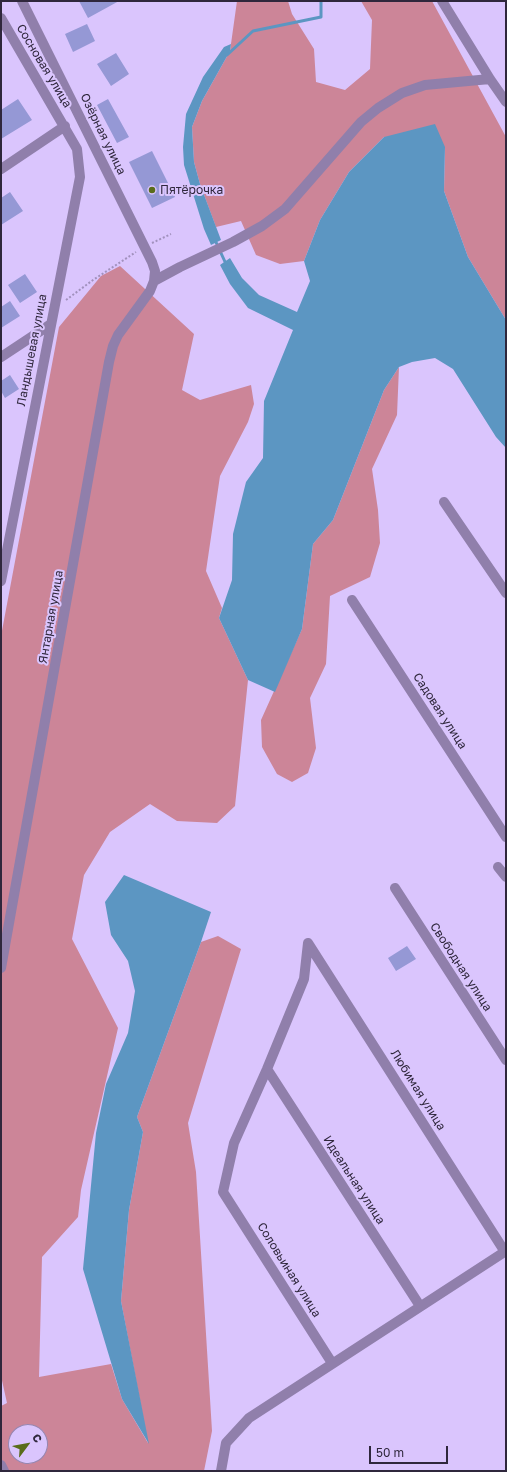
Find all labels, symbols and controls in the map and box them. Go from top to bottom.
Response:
street label: Сосновая улица [13,22,75,110]
street label: Озёрная улица [77,91,129,177]
place label: Пятёрочка [160,183,223,197]
marker: Пятёрочка [147,185,157,195]
street label: Ландышевая улица [14,293,50,407]
street label: Янтарная улица [36,569,66,665]
street label: Садовая улица [410,670,470,752]
street label: Свободная улица [427,920,495,1014]
street label: Любимая улица [387,1047,449,1133]
street label: Идеальная улица [320,1133,388,1227]
street label: Соловьиная улица [254,1220,324,1320]
north arrow [8,1424,48,1464]
text: С [30,1431,45,1445]
scale bar [371,1438,450,1464]
text: 50 m [376,1445,404,1460]

